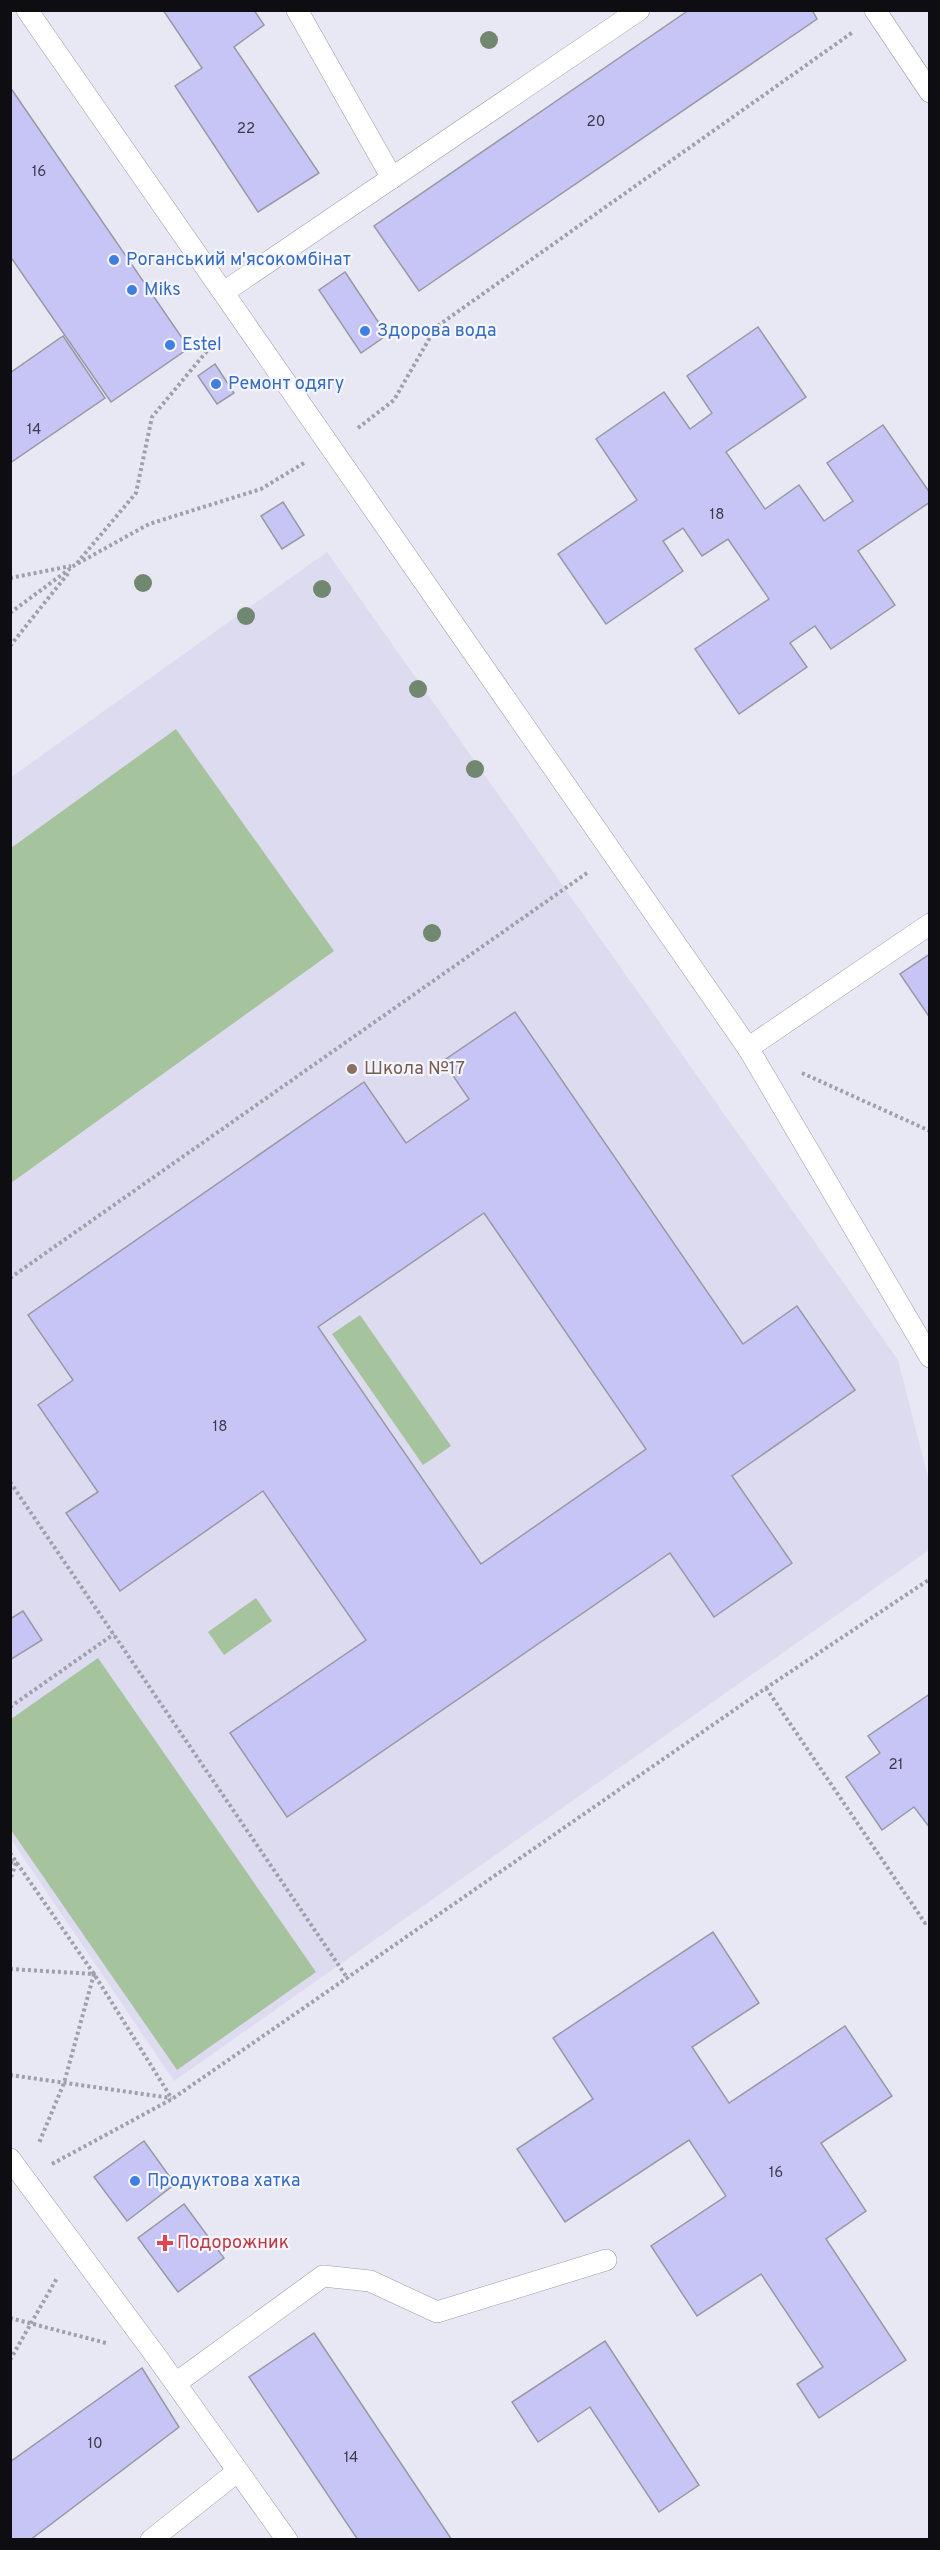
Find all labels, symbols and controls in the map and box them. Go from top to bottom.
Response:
house number: 20 [587,113,605,132]
house number: 22 [237,120,255,139]
house number: 16 [32,163,46,182]
place label: Роганський м'ясокомбінат [126,249,351,272]
marker: Роганський м'ясокомбінат [107,253,121,267]
place label: Miks [144,279,181,302]
marker: Miks [125,283,139,297]
place label: Здорова вода [377,320,496,343]
marker: Здорова вода [358,324,372,338]
place label: Estel [182,334,222,357]
marker: Estel [163,338,177,352]
place label: Ремонт одягу [228,373,344,396]
marker: Ремонт одягу [209,377,223,391]
house number: 14 [27,421,41,440]
house number: 18 [710,506,724,525]
place label: Школа №17 [364,1058,465,1081]
marker: Школа №17 [345,1062,359,1076]
house number: 18 [213,1418,227,1437]
house number: 21 [889,1756,903,1775]
house number: 16 [769,2164,783,2183]
place label: Продуктова хатка [147,2170,300,2193]
marker: Продуктова хатка [128,2174,142,2188]
place label: Подорожник [177,2232,289,2255]
marker: Подорожник [158,2236,172,2250]
house number: 10 [87,2435,103,2454]
house number: 14 [344,2449,358,2468]

